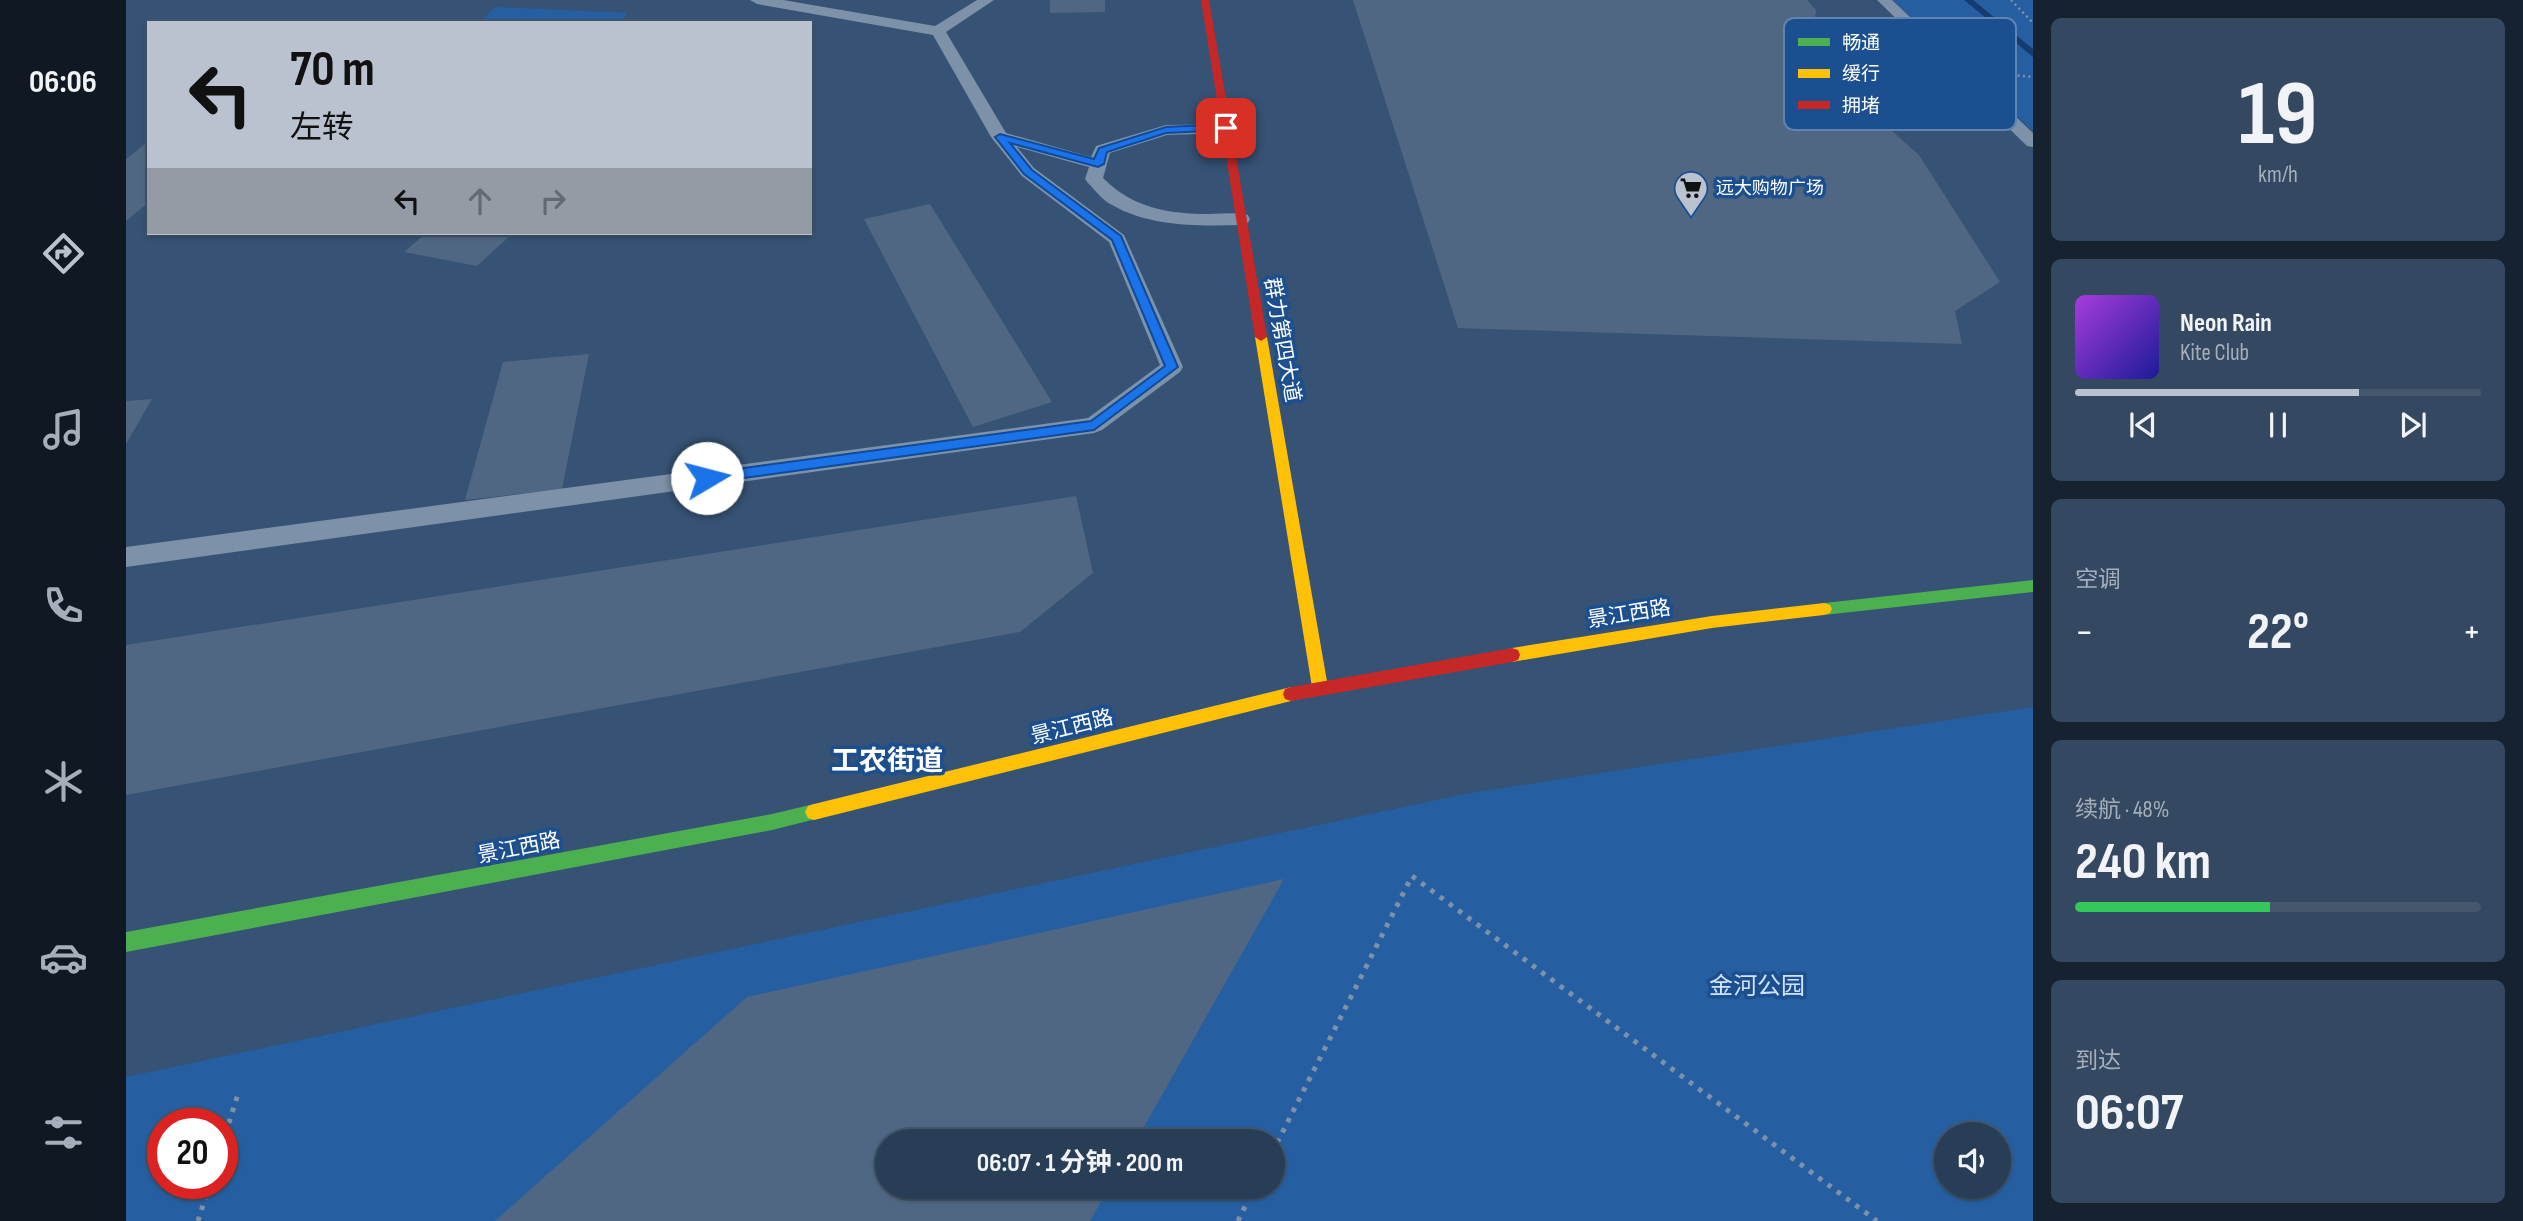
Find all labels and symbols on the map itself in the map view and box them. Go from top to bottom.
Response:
legend [1784,18,2016,130]
text: 畅通 [1842,32,1880,55]
text: 缓行 [1842,63,1880,86]
text: 拥堵 [1842,95,1880,118]
pin [1196,98,1256,158]
supermarket icon: 远大购物广场 [1672,169,1710,218]
place label: 远大购物广场 [1716,178,1824,199]
street label: 群力第四大道 [1259,276,1305,404]
position arrow [670,441,744,515]
street label: 景江西路 [1586,595,1672,633]
street label: 景江西路 [1028,705,1116,749]
district label: 工农街道 [831,745,943,778]
street label: 景江西路 [475,828,563,868]
park label: 金河公园 [1709,972,1805,1001]
speed limit sign: 20 [147,1108,238,1199]

